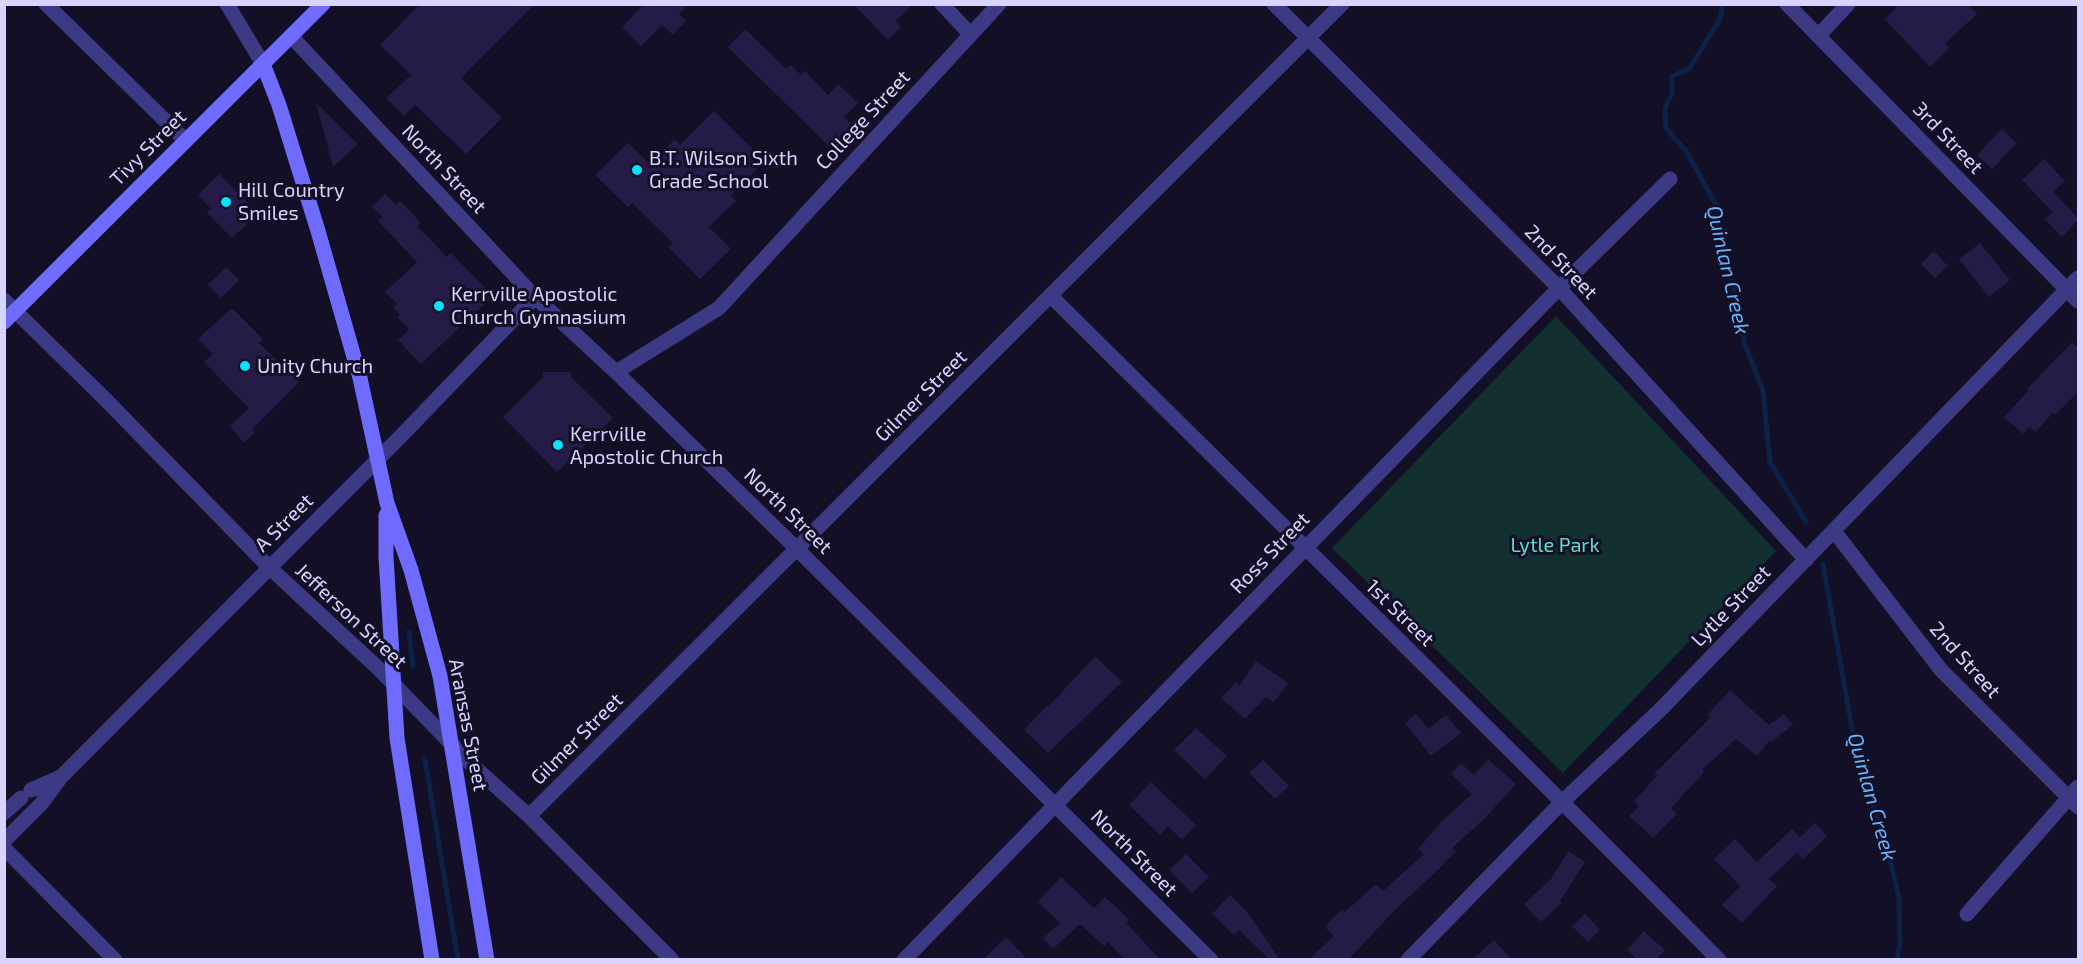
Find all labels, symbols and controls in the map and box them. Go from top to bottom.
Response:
street label: College Street [811,65,915,175]
street label: 3rd Street [1908,97,1988,179]
street label: Tivy Street [105,105,191,191]
street label: North Street [397,120,491,218]
place label: B.T. Wilson Sixth Grade School [649,146,798,193]
marker: B.T. Wilson Sixth Grade School [630,163,644,177]
place label: Hill Country Smiles [238,178,345,225]
marker: Hill Country Smiles [219,195,233,209]
water label: Quinlan Creek [1701,203,1755,337]
street label: 2nd Street [1520,220,1602,304]
place label: Kerrville Apostolic Church Gymnasium [451,282,626,329]
marker: Kerrville Apostolic Church Gymnasium [432,299,446,313]
street label: Gilmer Street [870,345,972,447]
place label: Unity Church [257,354,373,378]
marker: Unity Church [238,359,252,373]
place label: Kerrville Apostolic Church [570,422,723,469]
marker: Kerrville Apostolic Church [551,438,565,452]
street label: North Street [739,463,837,559]
street label: A Street [250,489,318,557]
street label: Ross Street [1225,507,1315,599]
park label: Lytle Park [1510,533,1600,557]
street label: Jefferson Street [290,558,412,674]
street label: Lytle Street [1686,560,1776,652]
street label: 1st Street [1361,575,1439,651]
street label: 2nd Street [1925,617,2005,703]
street label: Aransas Street [443,657,493,793]
street label: Gilmer Street [526,688,628,790]
water label: Quinlan Creek [1842,730,1902,864]
street label: North Street [1086,805,1182,901]

